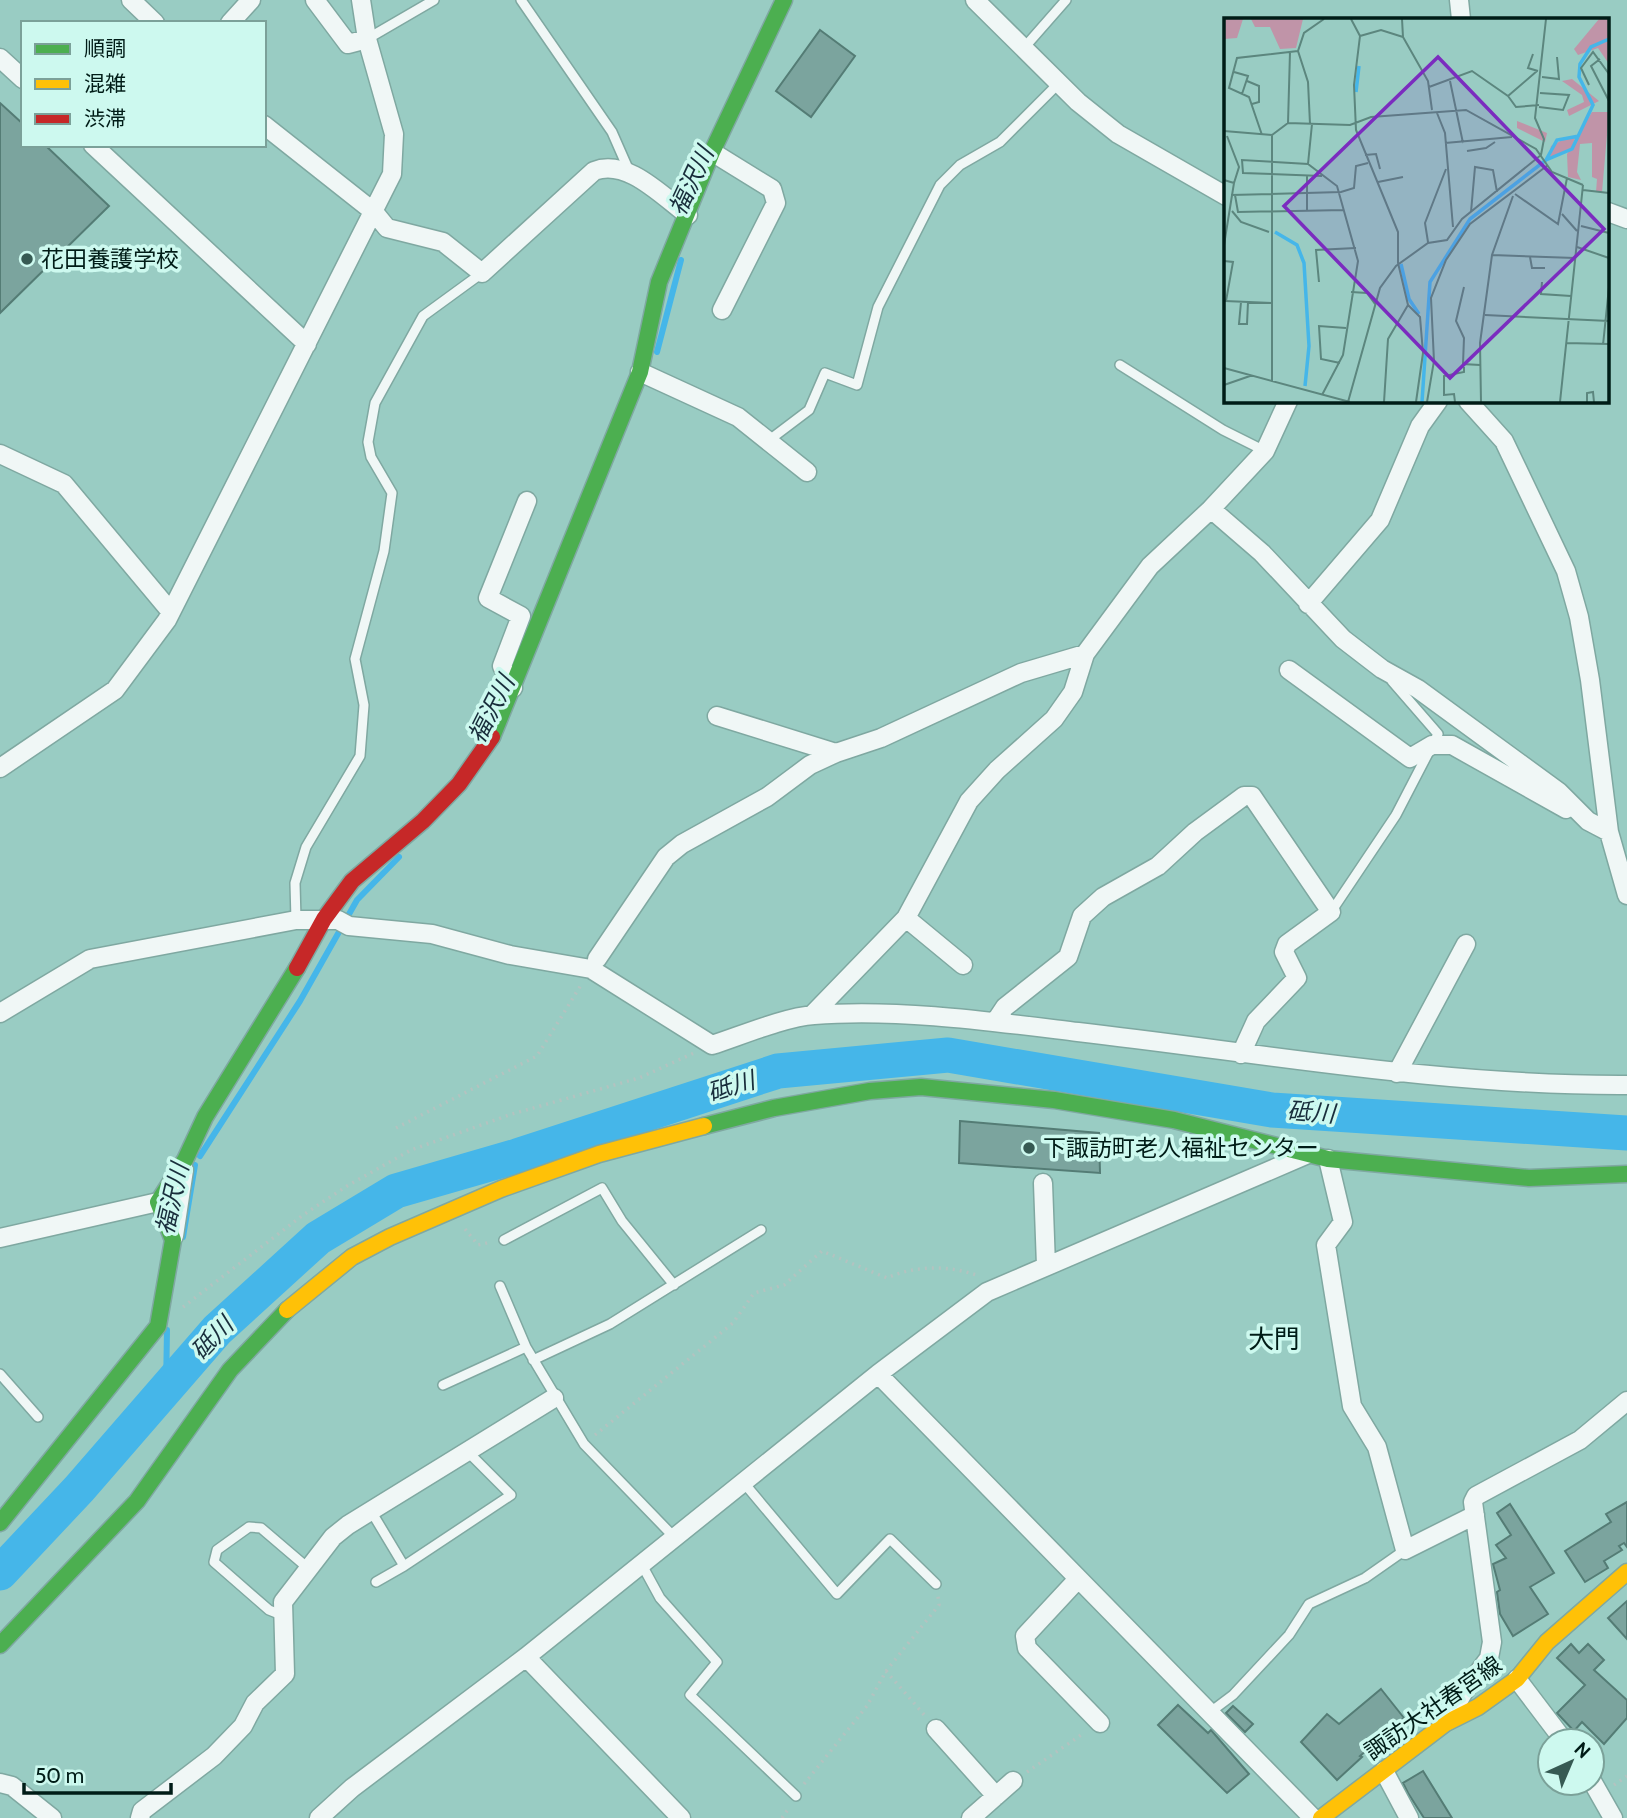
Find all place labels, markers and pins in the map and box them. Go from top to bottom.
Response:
place label: 花田養護学校 [41,245,179,273]
marker: 花田養護学校 [19,251,35,267]
place label: 下諏訪町老人福祉センター [1043,1134,1319,1162]
marker: 下諏訪町老人福祉センター [1021,1140,1037,1156]

